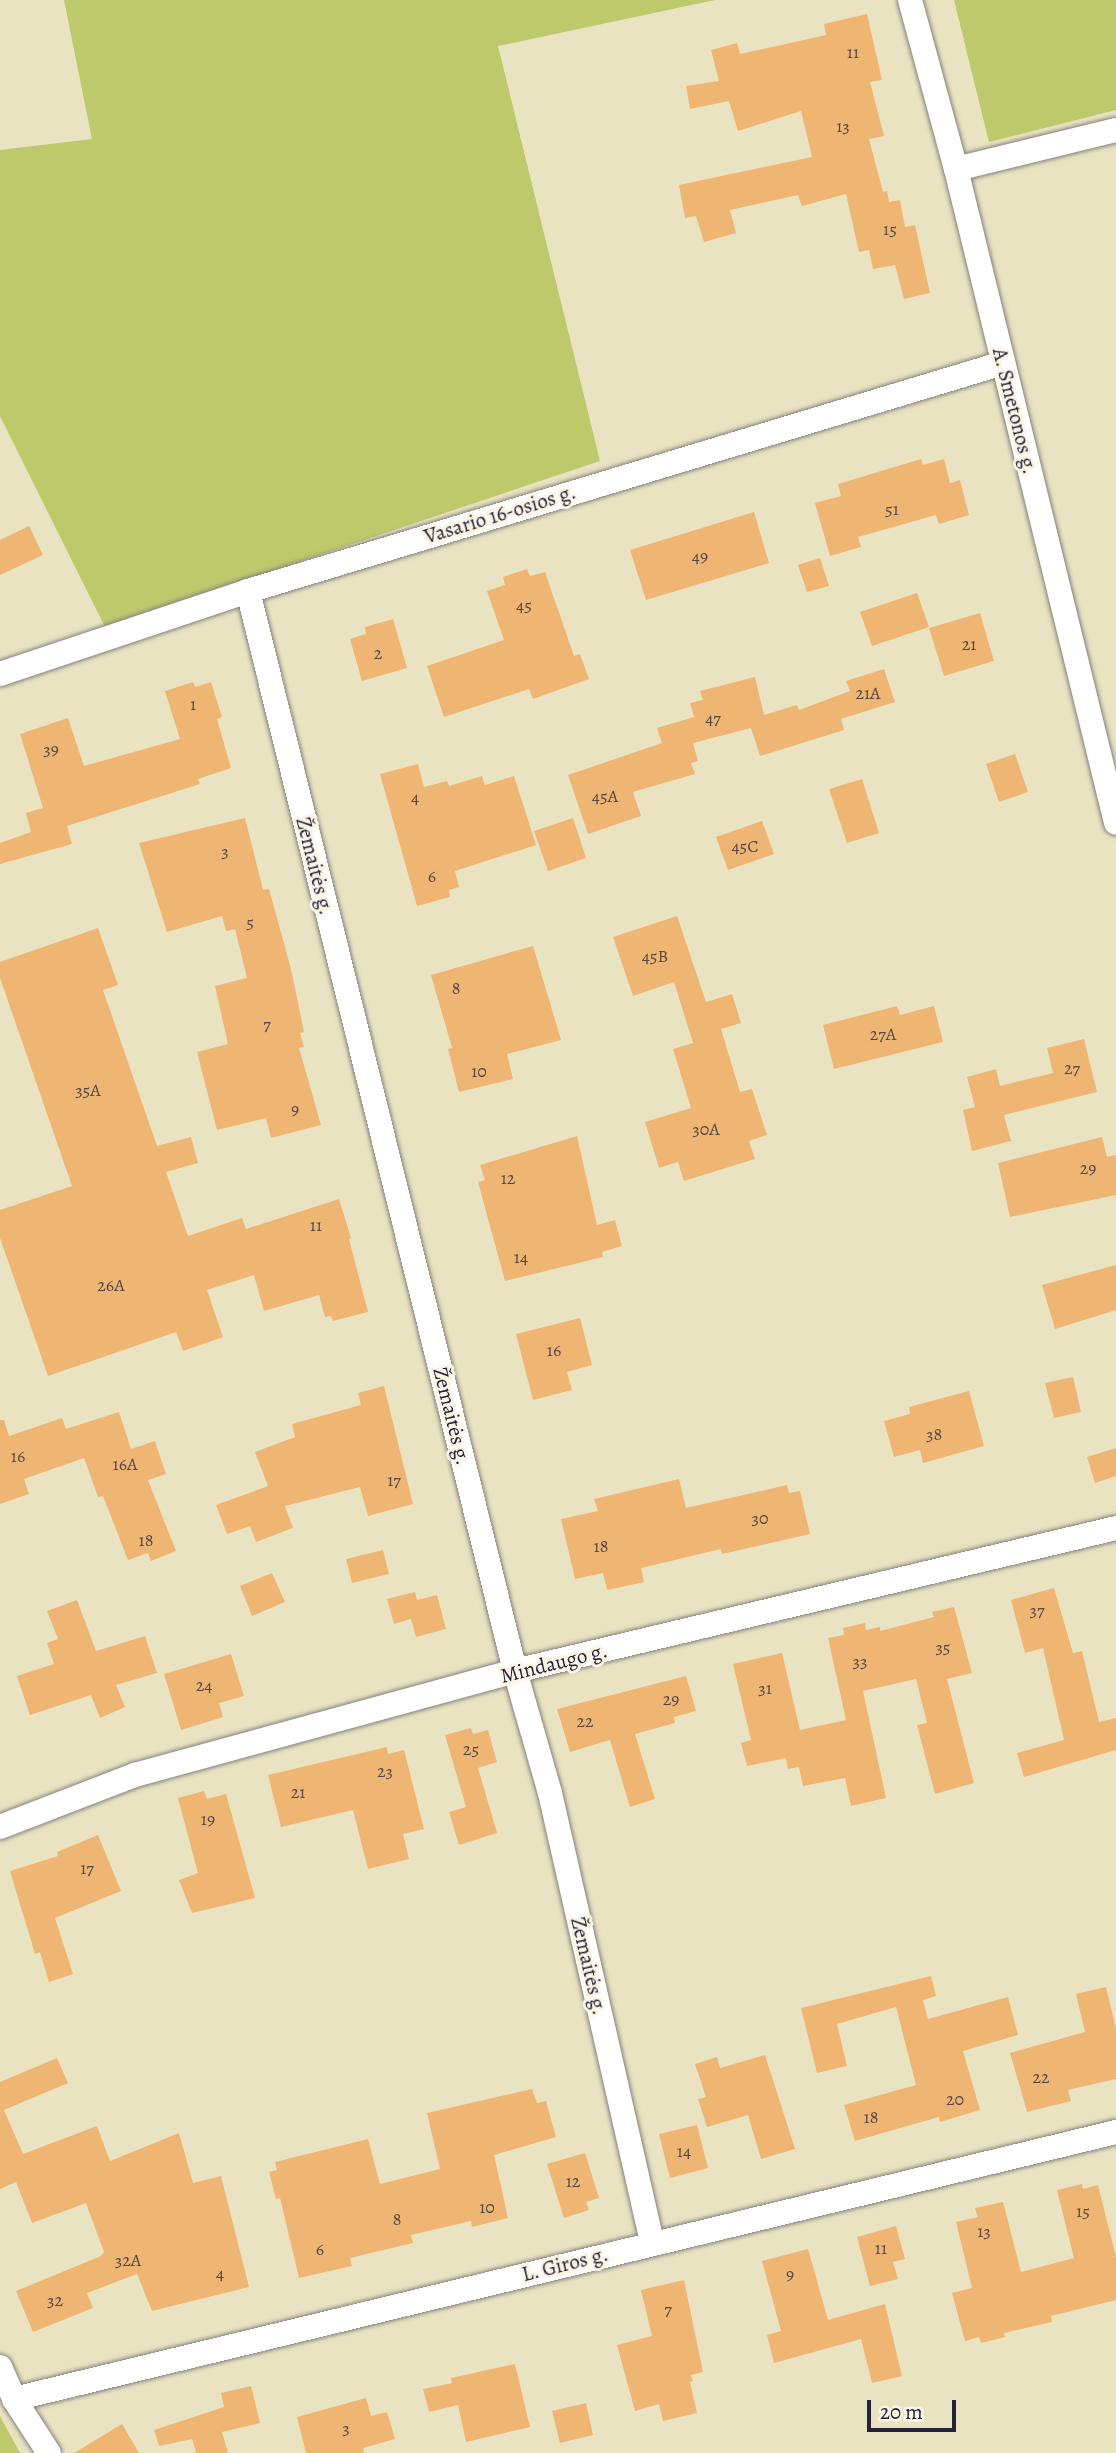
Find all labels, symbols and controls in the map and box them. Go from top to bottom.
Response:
house number: 11 [847,41,859,63]
house number: 13 [836,115,850,137]
house number: 15 [883,218,897,240]
street label: A. Smetonos g. [987,345,1043,477]
street label: Vasario 16-osios g. [421,479,579,549]
house number: 51 [885,498,899,520]
house number: 49 [692,545,708,567]
house number: 45 [516,594,532,616]
house number: 21 [962,633,976,655]
house number: 2 [374,642,382,664]
house number: 21A [855,682,881,704]
house number: 1 [190,693,196,715]
house number: 47 [705,707,721,729]
house number: 39 [43,738,59,760]
house number: 45A [592,785,618,807]
house number: 4 [411,786,419,808]
street label: Žemaitės g. [291,814,339,918]
house number: 45C [731,835,759,857]
house number: 3 [221,840,229,862]
house number: 6 [428,865,436,887]
house number: 5 [246,911,254,933]
house number: 45B [642,945,668,967]
house number: 8 [452,977,460,999]
house number: 7 [263,1013,271,1035]
house number: 27A [870,1023,896,1045]
house number: 27 [1064,1057,1080,1079]
house number: 10 [471,1060,487,1082]
house number: 35A [75,1079,101,1101]
house number: 9 [291,1098,299,1120]
house number: 30A [692,1118,720,1140]
house number: 29 [1080,1157,1096,1179]
house number: 12 [501,1167,515,1189]
house number: 11 [310,1214,322,1236]
house number: 14 [514,1246,528,1268]
house number: 26A [97,1274,125,1296]
house number: 16 [547,1339,561,1361]
street label: Žemaitės g. [428,1364,476,1468]
house number: 38 [926,1423,942,1445]
house number: 16 [11,1445,25,1467]
house number: 16A [113,1453,137,1475]
house number: 17 [387,1469,401,1491]
house number: 30 [751,1507,769,1529]
house number: 18 [139,1529,153,1551]
house number: 18 [594,1535,608,1557]
house number: 37 [1029,1599,1045,1621]
house number: 35 [935,1636,951,1658]
street label: Mindaugo g. [498,1638,610,1688]
house number: 33 [853,1650,867,1672]
house number: 24 [196,1674,212,1696]
house number: 31 [758,1677,772,1699]
house number: 29 [663,1688,679,1710]
house number: 22 [576,1710,594,1732]
house number: 25 [463,1738,479,1760]
house number: 23 [377,1760,393,1782]
house number: 21 [291,1781,305,1803]
house number: 19 [201,1808,215,1830]
house number: 17 [80,1857,94,1879]
street label: Žemaitės g. [565,1914,613,2018]
house number: 22 [1032,2066,1050,2088]
house number: 20 [946,2088,964,2110]
house number: 18 [864,2106,878,2128]
house number: 14 [677,2140,691,2162]
house number: 12 [566,2170,580,2192]
house number: 10 [479,2196,495,2218]
house number: 15 [1076,2200,1090,2222]
house number: 8 [393,2208,401,2230]
house number: 13 [977,2220,991,2242]
house number: 11 [875,2237,887,2259]
house number: 6 [316,2238,324,2260]
street label: L. Giros g. [519,2241,611,2287]
house number: 32A [115,2249,141,2271]
house number: 4 [216,2262,224,2284]
house number: 9 [786,2263,794,2285]
house number: 32 [47,2289,63,2311]
house number: 7 [664,2298,672,2320]
scale bar [871,2386,960,2430]
text: 20 m [880,2398,923,2426]
house number: 3 [342,2417,350,2439]

